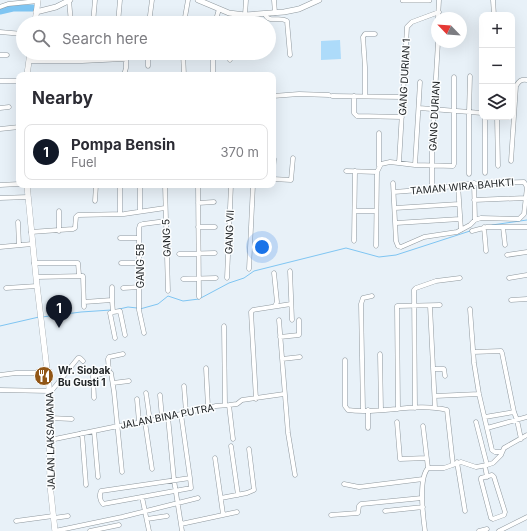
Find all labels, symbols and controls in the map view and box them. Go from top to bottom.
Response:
north arrow [431,12,467,48]
map controls [479,12,515,120]
button: + [479,12,515,48]
search box [16,16,276,60]
icon: search [30,27,52,49]
text: Search here [62,29,148,48]
street label: GANG DURIAN 1 [396,38,412,116]
button: − [479,48,515,84]
street label: GANG DURIAN [426,81,442,151]
button: layers [479,84,515,120]
text: Nearby [32,88,93,108]
text: Pompa Bensin [71,135,175,154]
text: 1 [43,144,49,160]
text: 370 m [221,144,259,160]
text: Fuel [71,154,97,170]
street label: TAMAN WIRA BAHKTI [410,175,514,197]
street label: GANG VII [222,210,236,254]
street label: GANG 5 [159,219,173,257]
your location [252,237,272,257]
street label: GANG 5B [134,244,146,288]
pin: 1 [46,295,72,328]
place label: Wr. Siobak Bu Gusti 1 [58,364,110,388]
restaurant icon: Wr. Siobak Bu Gusti 1 [33,365,55,387]
street label: JALAN LAKSAMANA [43,392,57,490]
street label: JALAN BINA PUTRA [119,401,215,431]

